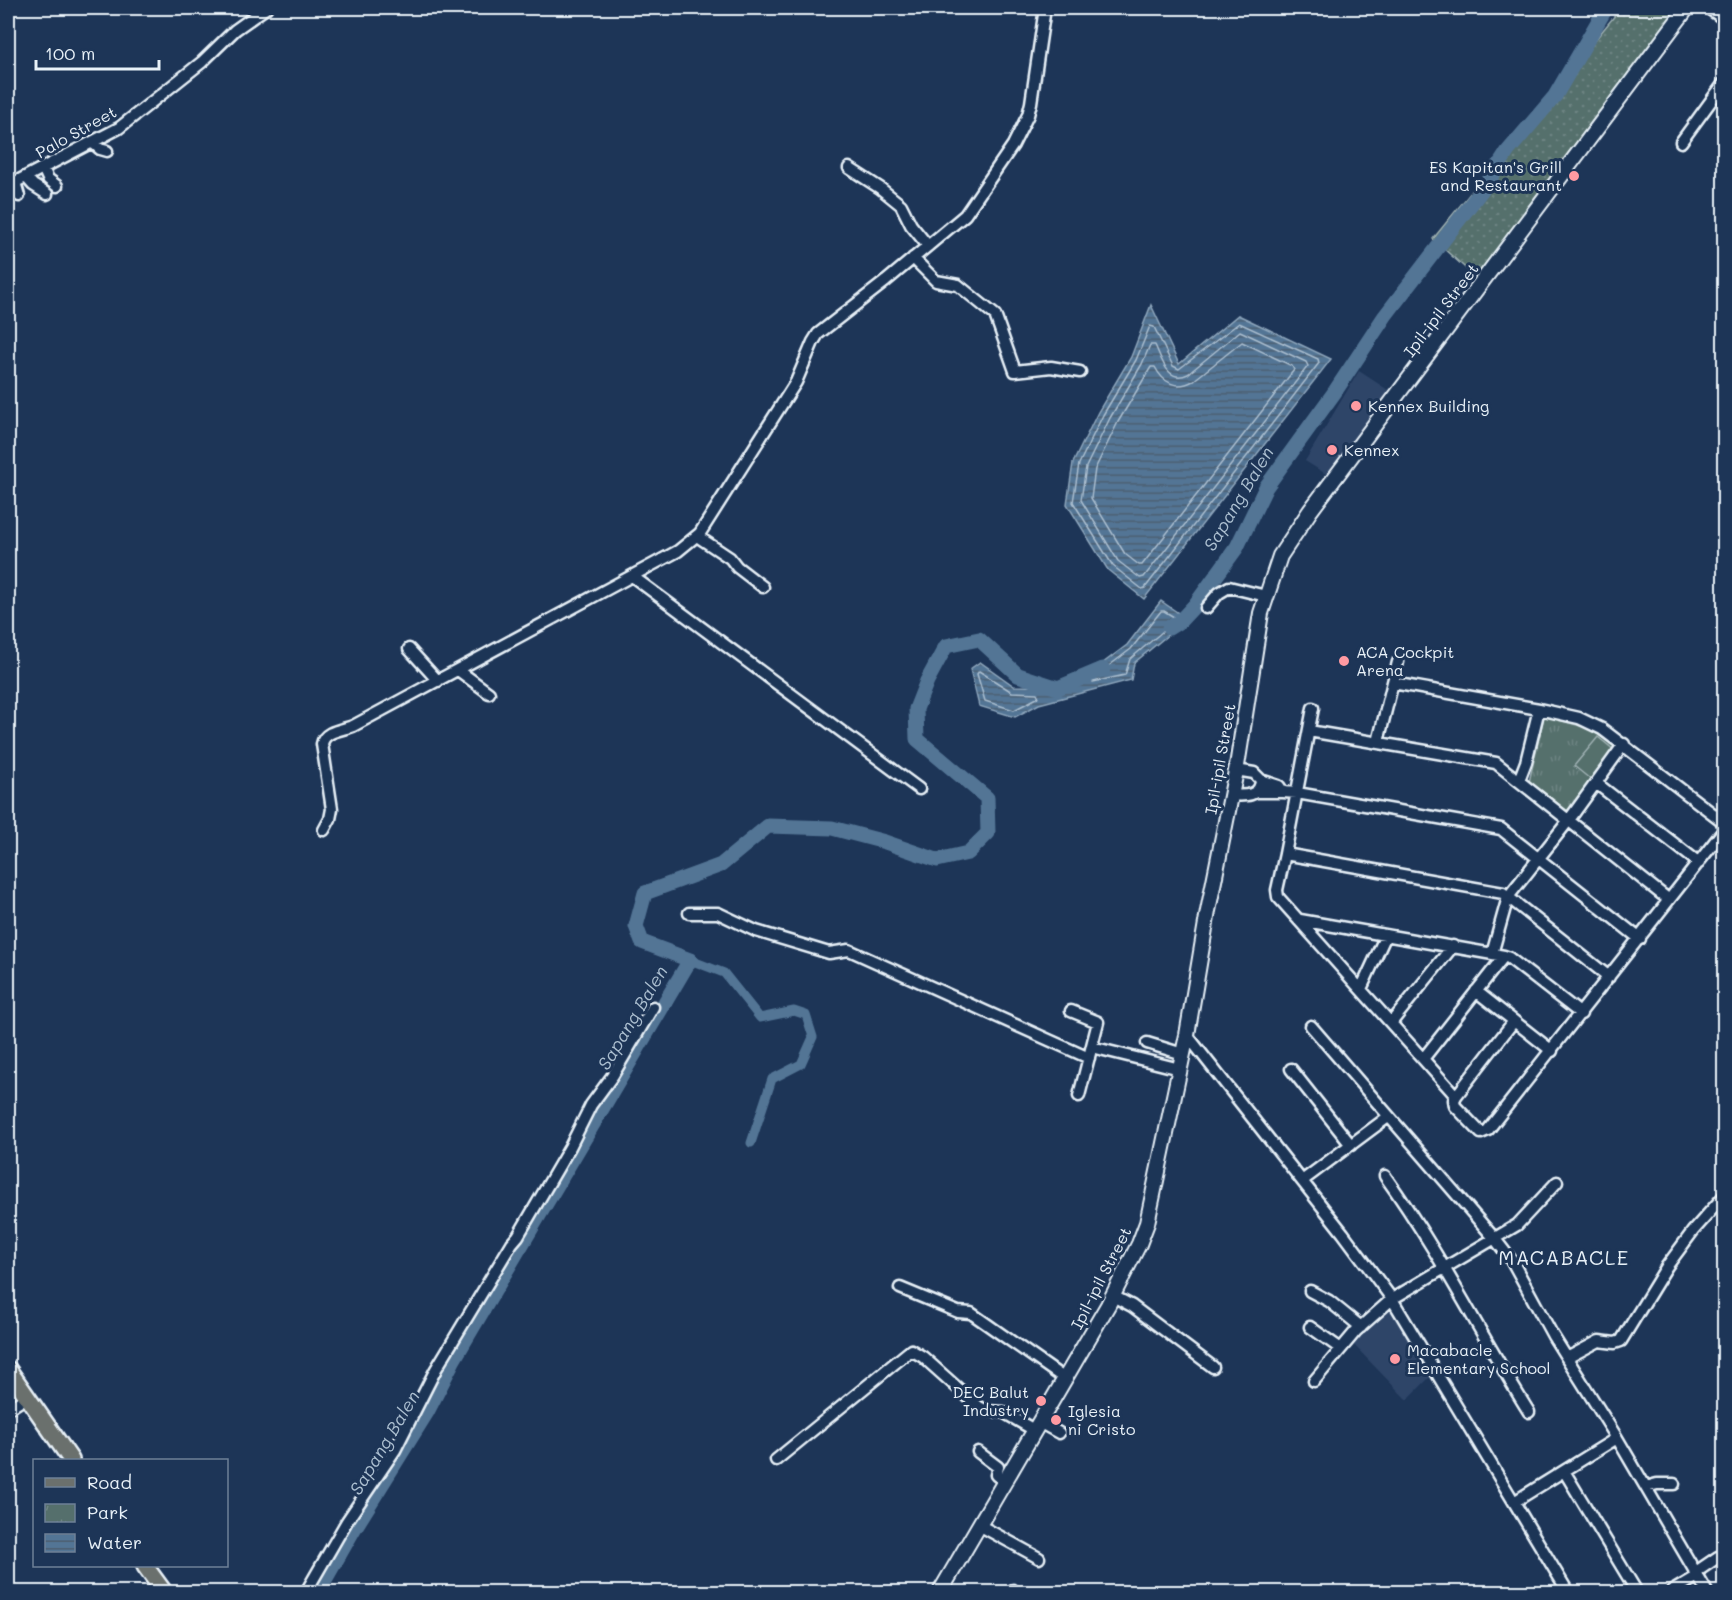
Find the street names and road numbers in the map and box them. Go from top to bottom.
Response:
street label: Palo Street [32,101,120,162]
street label: Ipil-ipil Street [1398,259,1483,361]
street label: Ipil-ipil Street [1199,702,1240,816]
street label: Ipil-ipil Street [1066,1223,1135,1333]

